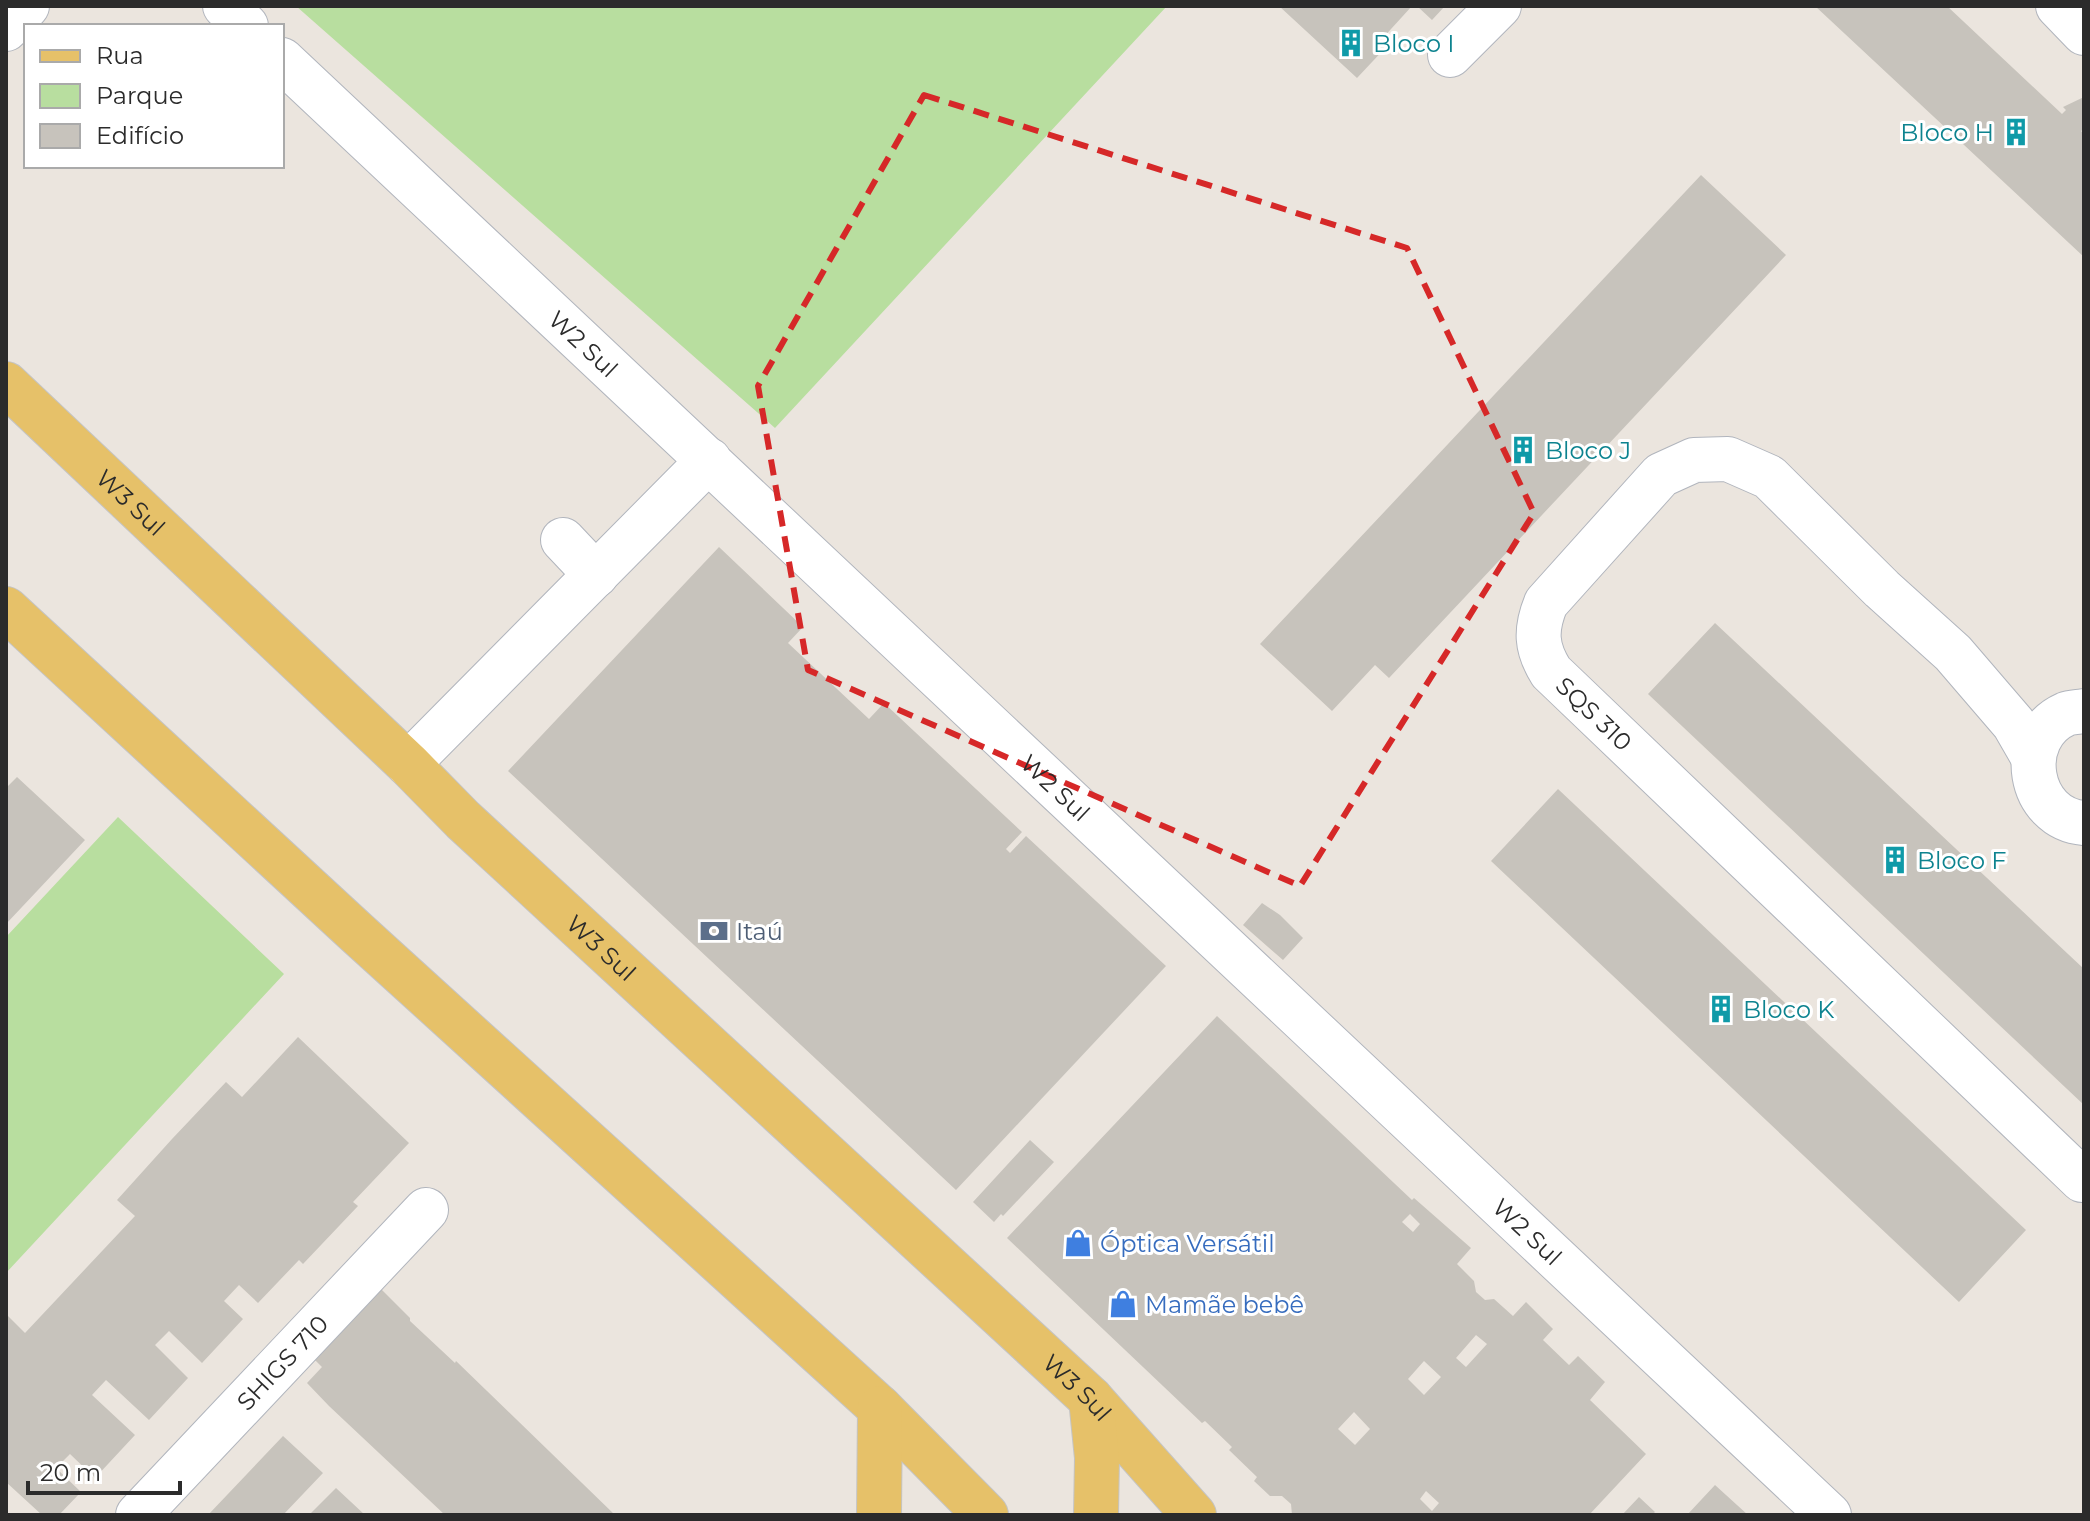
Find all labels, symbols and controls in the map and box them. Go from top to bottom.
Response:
legend [24,24,284,168]
building icon: Bloco I [1336,28,1366,58]
place label: Bloco I [1373,29,1454,58]
text: Rua [96,41,144,70]
text: Parque [96,81,183,110]
building icon: Bloco H [2001,117,2031,147]
place label: Bloco H [1900,118,1994,147]
text: Edifício [96,121,184,150]
street label: W2 Sul [543,304,624,383]
building icon: Bloco J [1508,435,1538,465]
place label: Bloco J [1545,436,1631,465]
street label: W3 Sul [91,463,171,542]
street label: SQS 310 [1550,670,1638,756]
street label: W2 Sul [1015,748,1096,827]
building icon: Bloco F [1880,845,1910,875]
place label: Bloco F [1917,846,2006,875]
street label: W3 Sul [561,909,642,987]
bank icon: Itaú [699,916,729,946]
place label: Itaú [736,917,783,946]
building icon: Bloco K [1706,994,1736,1024]
place label: Bloco K [1743,995,1834,1024]
street label: W2 Sul [1487,1192,1568,1271]
shop icon: Óptica Versátil [1063,1228,1093,1258]
place label: Óptica Versátil [1100,1229,1275,1258]
shop icon: Mamãe bebê [1108,1289,1138,1319]
place label: Mamãe bebê [1145,1290,1304,1319]
street label: SHIGS 710 [230,1309,334,1416]
street label: W3 Sul [1037,1348,1118,1427]
scale bar [28,1445,180,1495]
text: 20 m [40,1458,101,1487]

